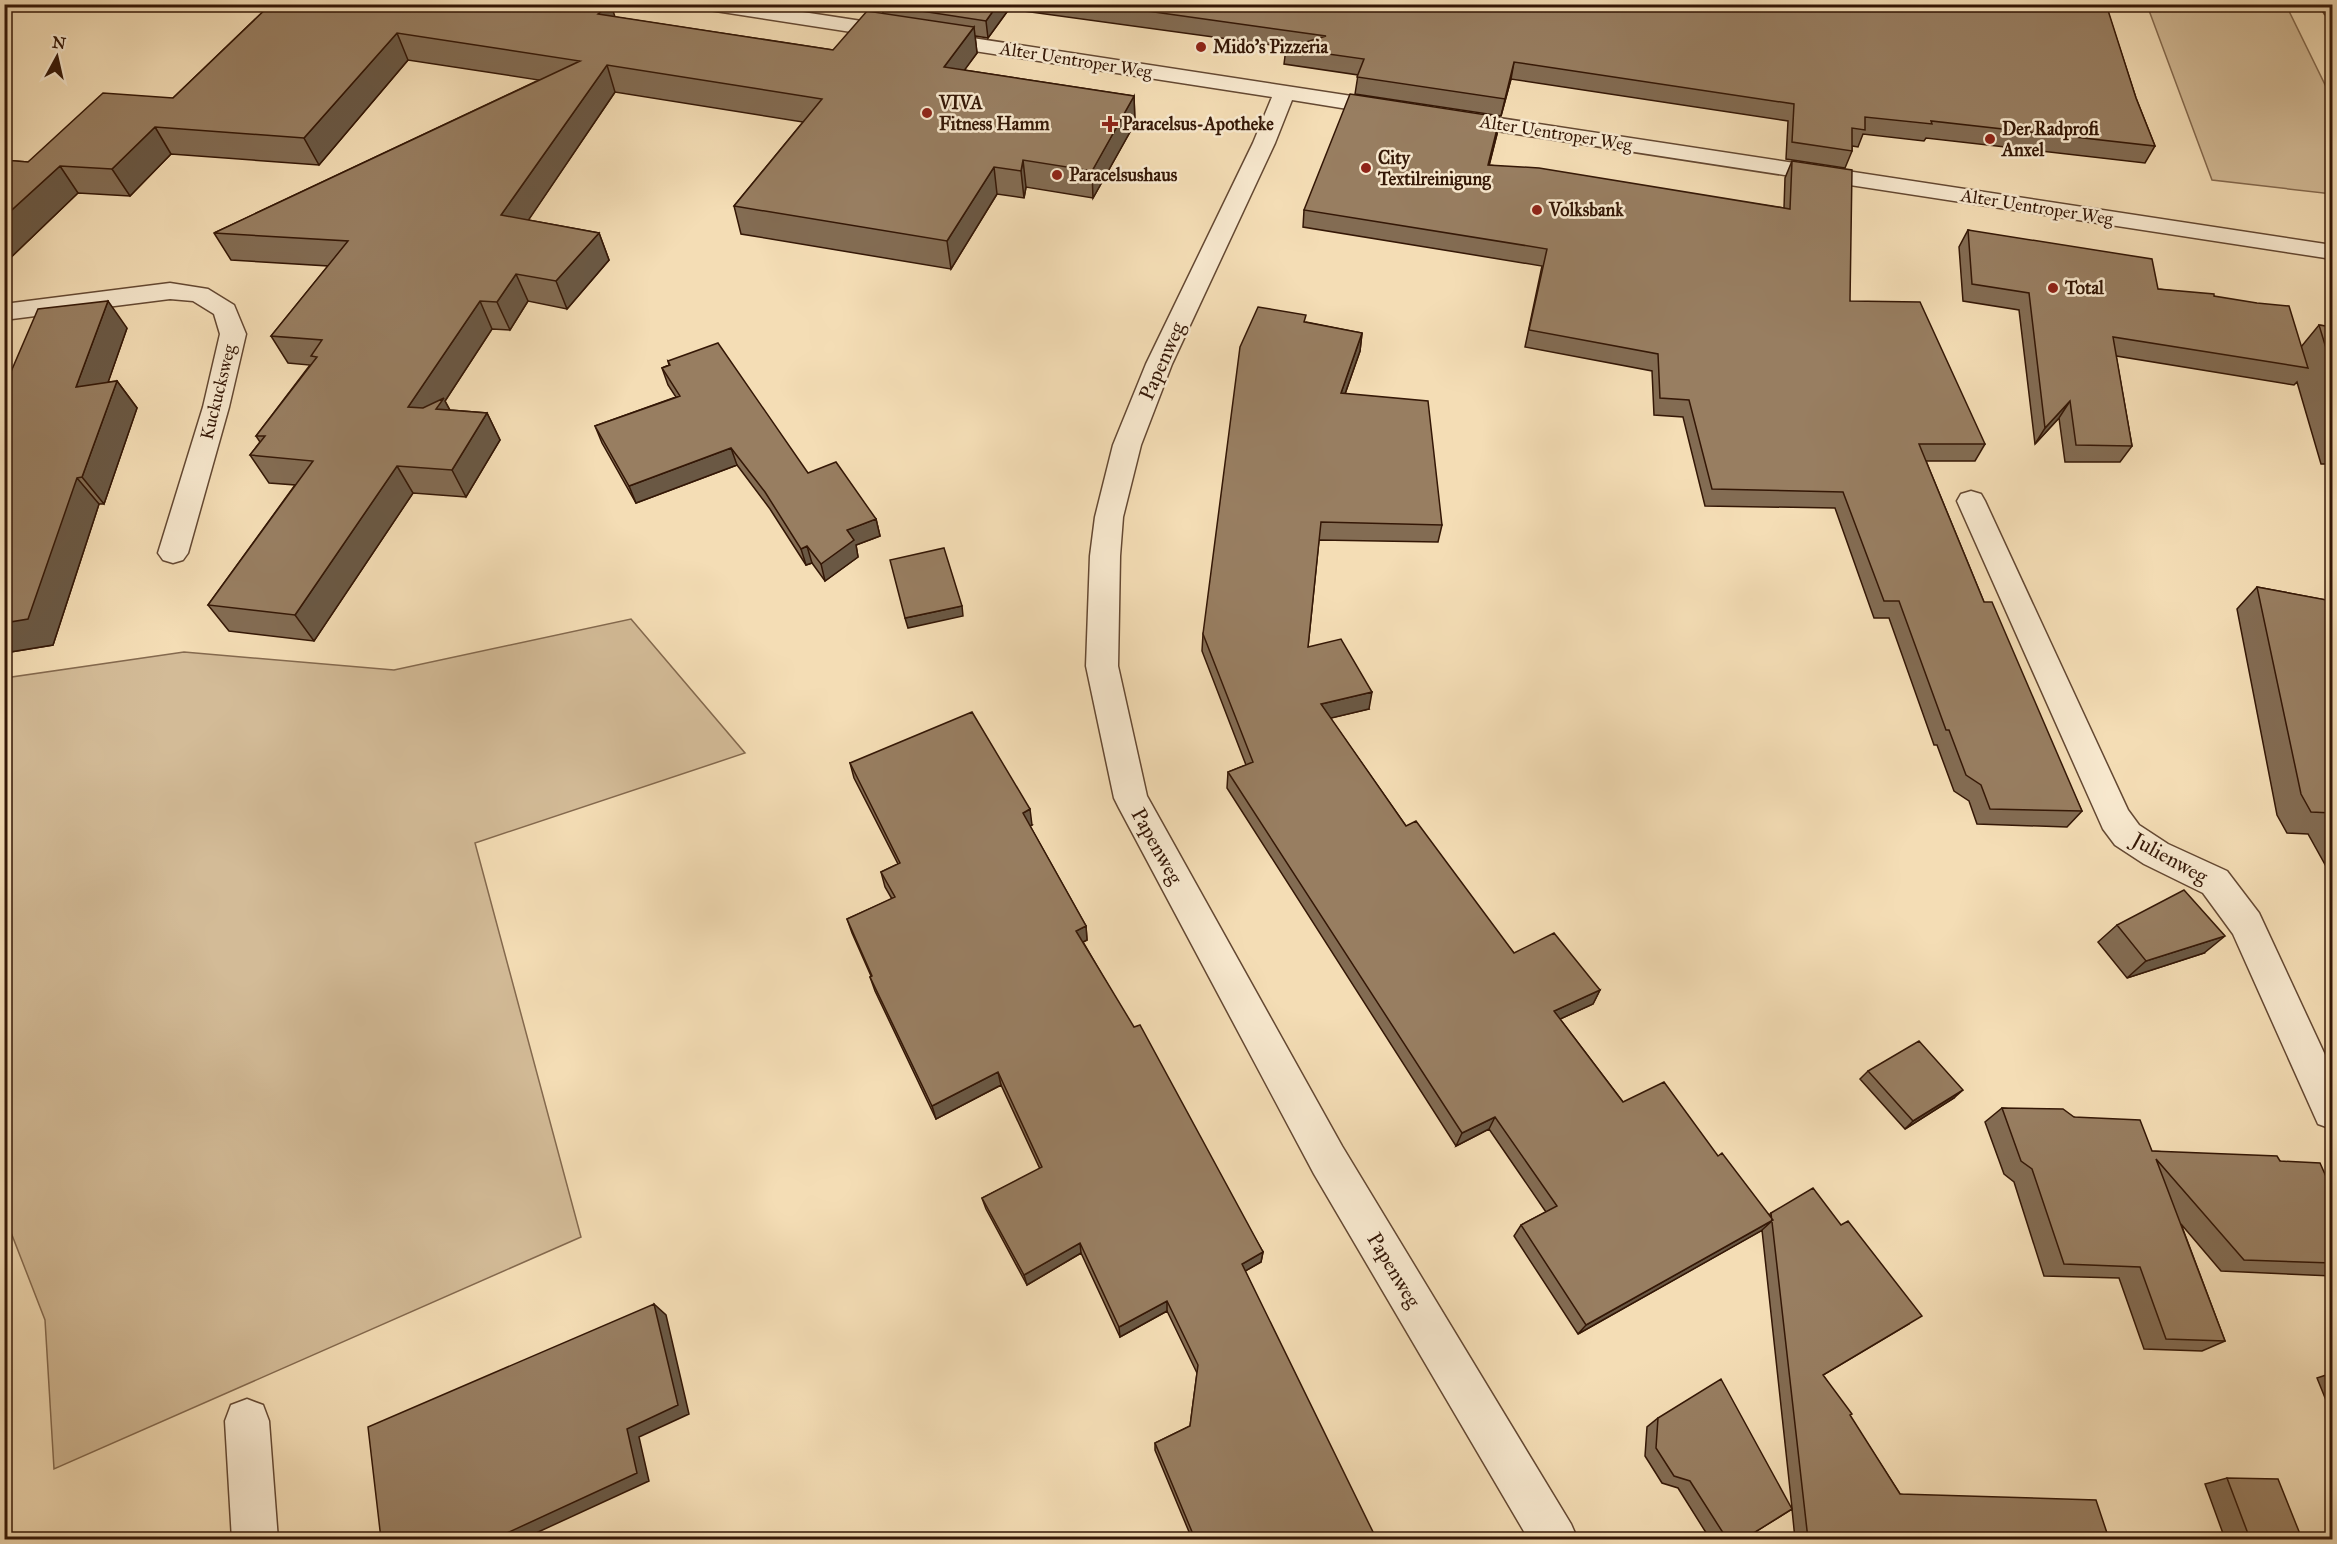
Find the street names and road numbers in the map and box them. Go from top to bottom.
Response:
street label: Alter Uentroper Weg [997,37,1154,84]
street label: Alter Uentroper Weg [1477,110,1634,157]
street label: Alter Uentroper Weg [1958,184,2115,231]
street label: Papenweg [1133,318,1191,404]
street label: Kuckucksweg [196,341,242,442]
street label: Papenweg [1126,803,1189,889]
street label: Julienweg [2126,826,2213,889]
street label: Papenweg [1361,1228,1427,1312]

